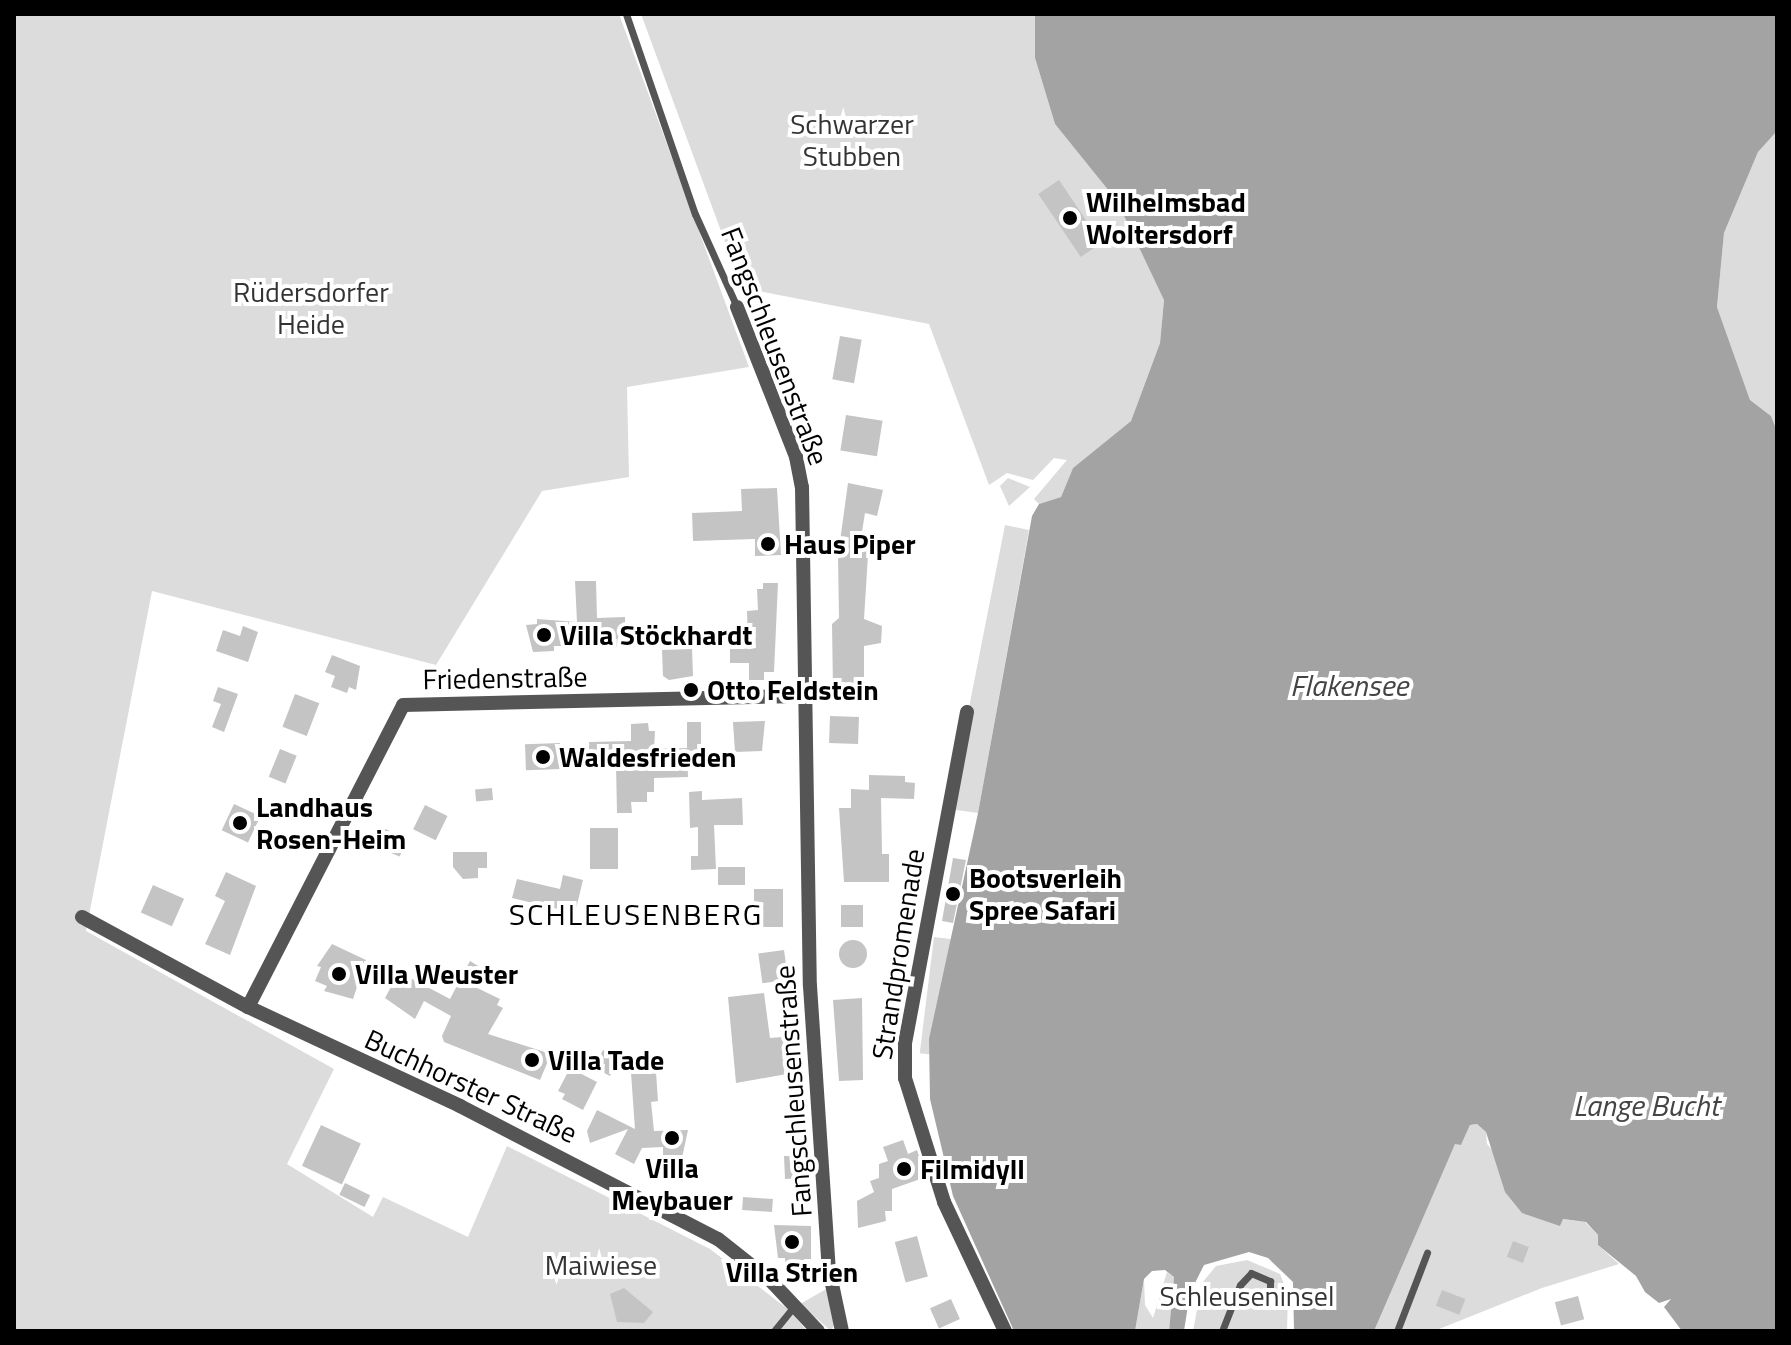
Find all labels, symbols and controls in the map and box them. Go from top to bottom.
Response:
park label: Schwarzer Stubben [790,107,914,173]
place label: Wilhelmsbad Woltersdorf [1086,185,1246,251]
marker: Wilhelmsbad Woltersdorf [1061,209,1079,227]
street label: Fangschleusenstraße [714,222,836,470]
park label: Rüdersdorfer Heide [233,275,389,341]
place label: Haus Piper [784,527,916,561]
marker: Haus Piper [759,535,777,553]
place label: Villa Stöckhardt [560,618,753,652]
marker: Villa Stöckhardt [535,626,553,644]
street label: Friedenstraße [422,660,588,696]
water label: Flakensee [1290,667,1408,703]
place label: Otto Feldstein [707,673,879,707]
marker: Otto Feldstein [682,681,700,699]
place label: Waldesfrieden [559,740,736,774]
marker: Waldesfrieden [534,748,552,766]
place label: Landhaus Rosen-Heim [256,790,406,856]
marker: Landhaus Rosen-Heim [231,814,249,832]
street label: Strandpromenade [865,846,931,1062]
place label: Bootsverleih Spree Safari [969,861,1122,927]
marker: Bootsverleih Spree Safari [944,885,962,903]
district label: SCHLEUSENBERG [509,896,763,932]
place label: Villa Weuster [355,957,518,991]
street label: Fangschleusenstraße [767,964,819,1218]
marker: Villa Weuster [330,965,348,983]
street label: Buchhorster Straße [360,1022,582,1150]
place label: Villa Tade [548,1043,664,1077]
marker: Villa Tade [523,1051,541,1069]
water label: Lange Bucht [1573,1087,1719,1123]
marker: Villa Meybauer [663,1129,681,1147]
place label: Villa Meybauer [611,1151,733,1217]
place label: Filmidyll [920,1152,1025,1186]
marker: Filmidyll [895,1160,913,1178]
marker: Villa Strien [783,1233,801,1251]
park label: Maiwiese [545,1248,657,1282]
place label: Villa Strien [726,1255,858,1289]
park label: Schleuseninsel [1160,1279,1334,1313]

